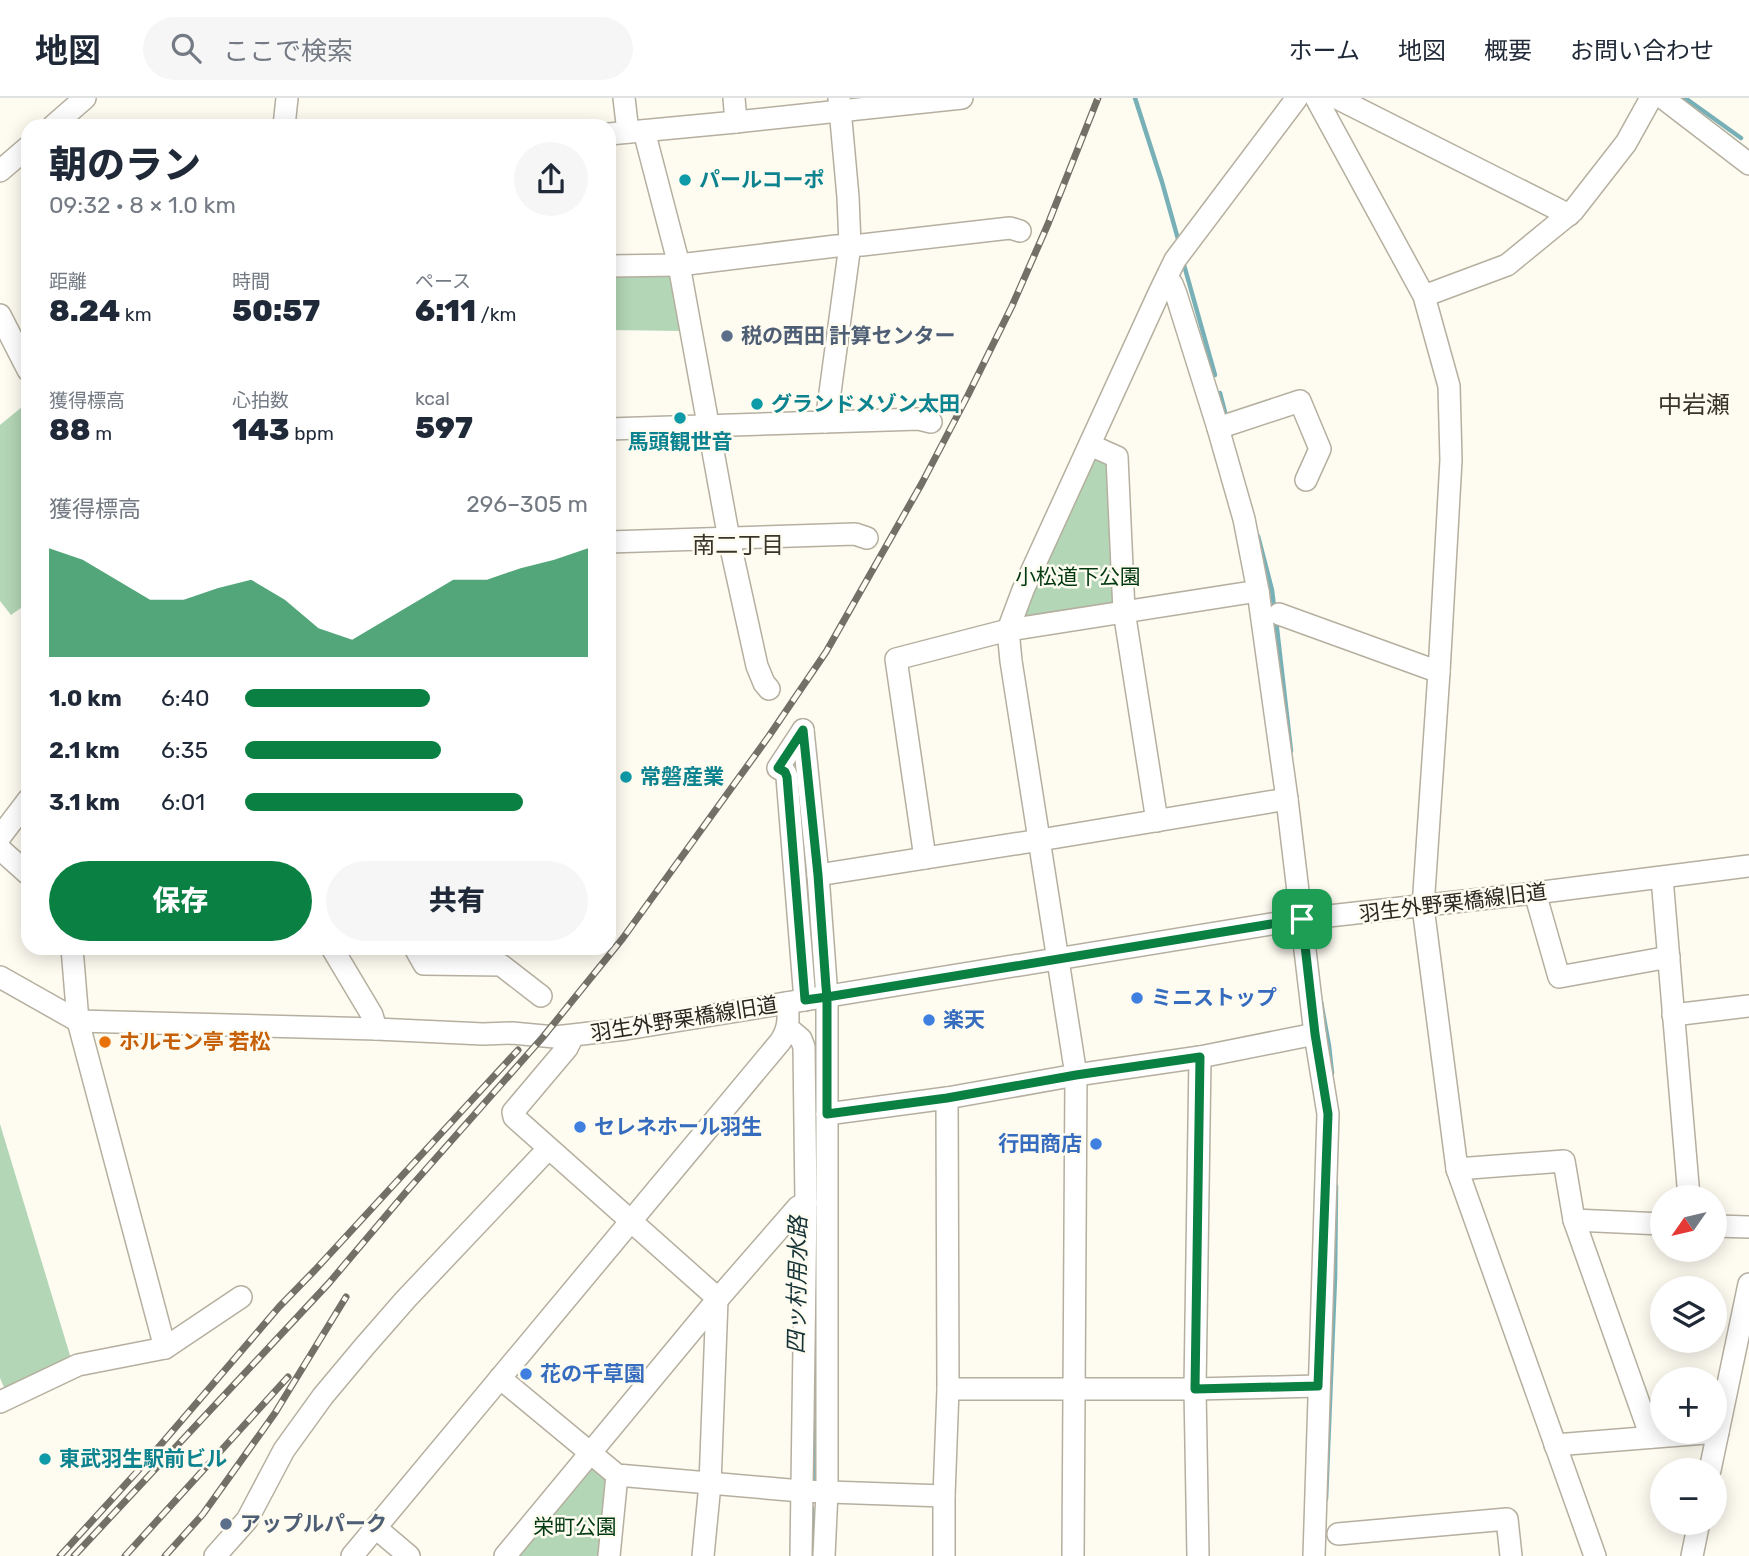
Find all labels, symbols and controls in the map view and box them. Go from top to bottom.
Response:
search box [143,17,633,80]
icon: search [167,29,205,67]
text: 地図 [35,31,101,70]
text: ここで検索 [223,36,353,67]
text: ホーム [1289,37,1360,65]
text: 地図 [1398,37,1446,65]
text: 概要 [1484,37,1532,65]
text: お問い合わせ [1570,37,1714,65]
text: 朝のラン [49,142,201,188]
button: share [514,142,588,216]
place label: パールコーポ [699,167,825,192]
marker: パールコーポ [677,172,693,188]
text: 09:32 · 8 × 1.0 km [49,191,236,219]
text: 距離 [49,270,87,293]
text: 時間 [232,270,270,293]
text: ペース [415,270,471,293]
text: 8.24 [49,293,120,329]
text: 50:57 [232,293,320,329]
text: 6:11 [415,293,476,329]
text: km [120,303,152,326]
text: /km [476,303,516,326]
place label: 税の西田 計算センター [741,323,955,348]
marker: 税の西田 計算センター [719,328,735,344]
text: kcal [415,387,450,410]
text: 獲得標高 [49,389,125,412]
text: 心拍数 [232,389,289,412]
place label: グランドメゾン太田 [771,391,960,416]
district label: 中岩瀬 [1658,391,1730,419]
marker: グランドメゾン太田 [749,396,765,412]
text: 597 [415,410,473,446]
marker: 馬頭観世音 [672,410,688,426]
text: 88 [49,412,91,448]
text: 143 [232,412,290,448]
text: m [91,422,112,445]
text: bpm [290,422,334,445]
place label: 馬頭観世音 [628,429,733,454]
text: 296–305 m [466,490,588,518]
text: 獲得標高 [49,495,141,523]
district label: 南二丁目 [692,531,784,559]
park label: 小松道下公園 [1015,564,1141,589]
text: 1.0 km [49,684,122,712]
text: 6:40 [161,684,210,712]
text: 2.1 km [49,736,120,764]
text: 6:35 [161,736,208,764]
place label: 常磐産業 [640,764,724,789]
marker: 常磐産業 [618,769,634,785]
text: 3.1 km [49,788,120,816]
text: 6:01 [161,788,205,816]
button: 保存 [49,861,312,941]
button: 共有 [326,861,588,941]
street label: 羽生外野栗橋線旧道 [1358,879,1548,926]
pin [1272,889,1332,949]
icon: arrive [1283,900,1321,938]
place label: ミニストップ [1151,985,1277,1010]
marker: ミニストップ [1129,990,1145,1006]
street label: 羽生外野栗橋線旧道 [589,991,779,1046]
place label: 楽天 [943,1007,985,1032]
marker: 楽天 [921,1012,937,1028]
place label: ホルモン亭 若松 [119,1029,270,1054]
marker: ホルモン亭 若松 [97,1034,113,1050]
place label: セレネホール羽生 [594,1114,762,1139]
marker: セレネホール羽生 [572,1119,588,1135]
place label: 行田商店 [998,1131,1082,1156]
marker: 行田商店 [1088,1136,1104,1152]
north arrow [1650,1185,1727,1262]
map controls [1650,1185,1727,1535]
water label: 四ッ村用水路 [782,1214,812,1354]
button: layers [1650,1276,1727,1353]
place label: 花の千草園 [540,1361,645,1386]
marker: 花の千草園 [518,1366,534,1382]
button: + [1650,1367,1727,1444]
place label: 東武羽生駅前ビル [59,1446,227,1471]
marker: 東武羽生駅前ビル [37,1451,53,1467]
button: − [1650,1458,1727,1535]
place label: アップルパーク [240,1511,387,1536]
park label: 栄町公園 [533,1514,617,1539]
marker: アップルパーク [218,1516,234,1532]

